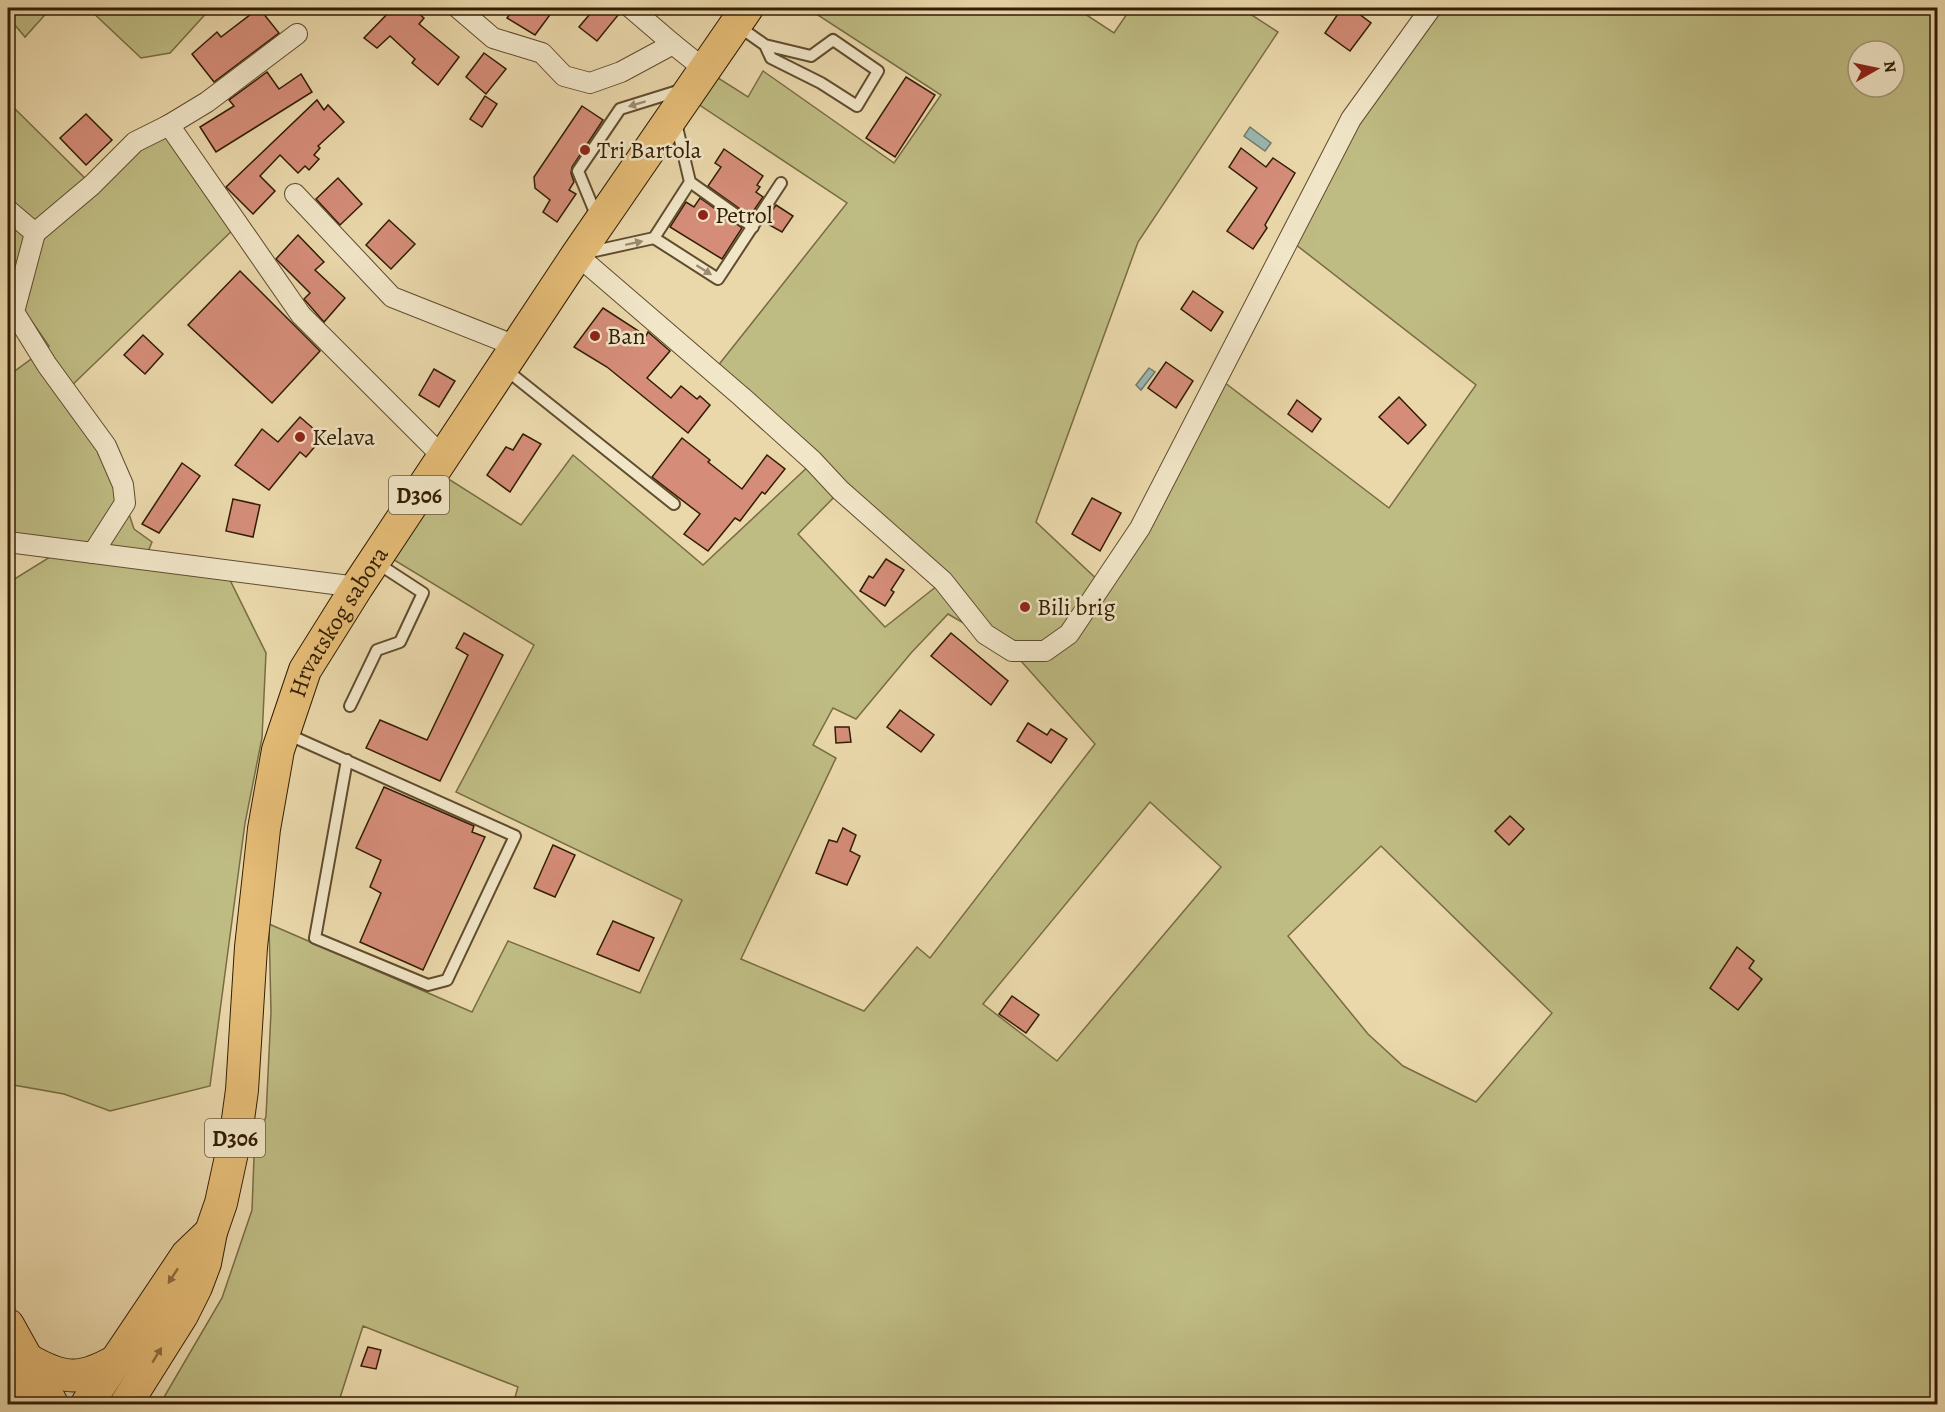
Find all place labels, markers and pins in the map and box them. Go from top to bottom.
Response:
place label: Tri Bartola [597,134,703,166]
marker: Tri Bartola [578,143,592,157]
place label: Petrol [715,199,773,231]
marker: Petrol [696,208,710,222]
place label: Ban [607,320,646,352]
marker: Ban [588,329,602,343]
place label: Kelava [312,421,376,453]
marker: Kelava [293,430,307,444]
place label: Bili brig [1037,591,1115,623]
marker: Bili brig [1018,600,1032,614]

